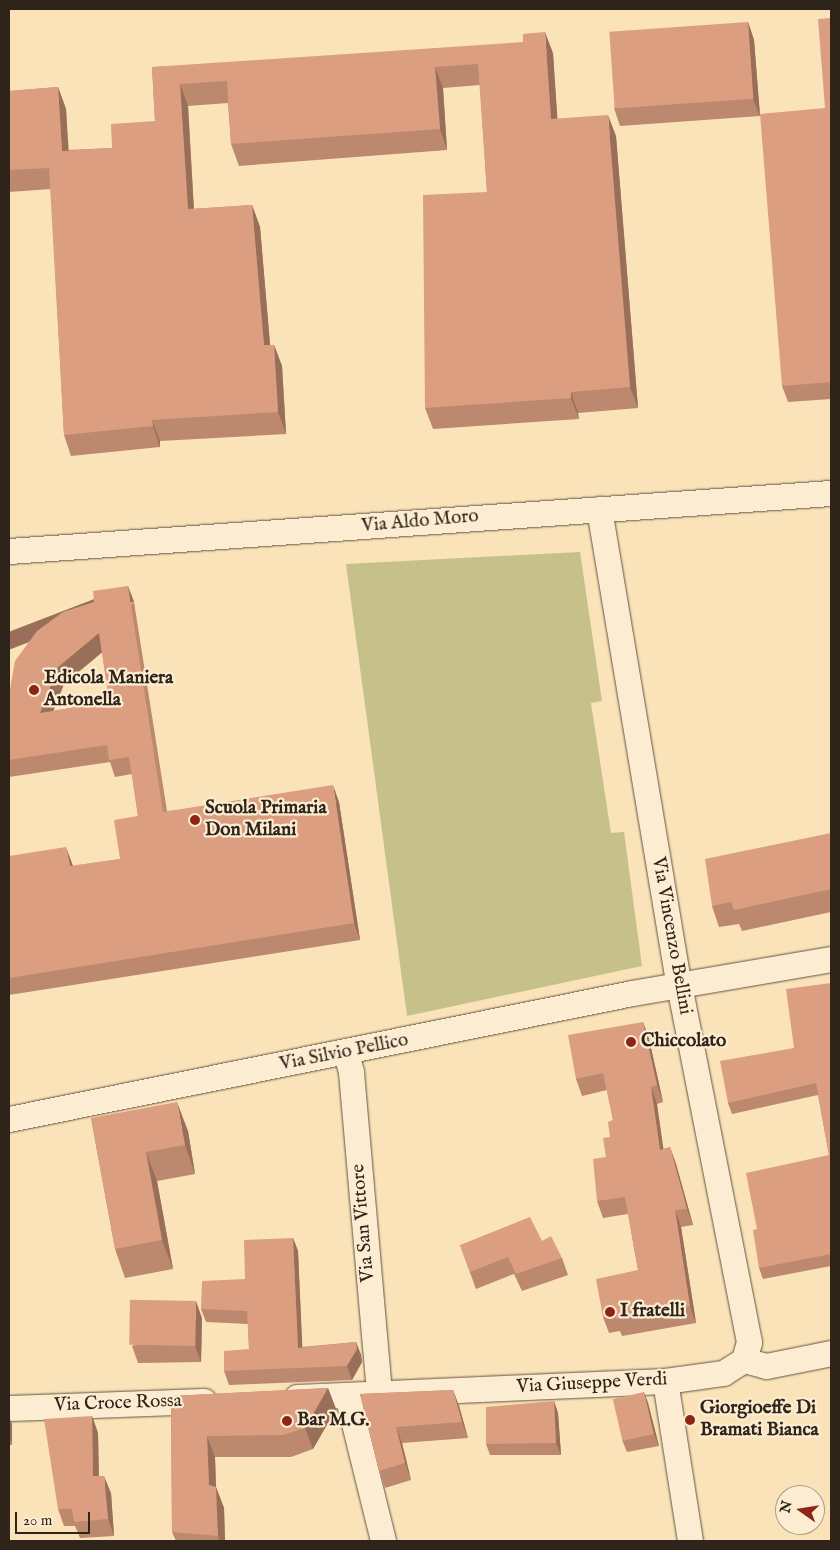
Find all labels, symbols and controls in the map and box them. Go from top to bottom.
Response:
street label: Via Aldo Moro [361,506,479,538]
place label: Edicola Maniera Antonella [44,668,173,712]
marker: Edicola Maniera Antonella [28,684,40,696]
place label: Scuola Primaria Don Milani [205,798,327,842]
marker: Scuola Primaria Don Milani [189,814,201,826]
street label: Via Vincenzo Bellini [646,855,696,1017]
street label: Via Silvio Pellico [278,1029,410,1077]
place label: Chiccolato [641,1031,726,1053]
marker: Chiccolato [625,1036,637,1048]
street label: Via San Vittore [347,1163,381,1283]
place label: I fratelli [620,1301,685,1323]
marker: I fratelli [604,1306,616,1318]
street label: Via Giuseppe Verdi [516,1369,668,1399]
street label: Via Croce Rossa [54,1390,182,1418]
place label: Giorgioeffe Di Bramati Bianca [700,1398,819,1442]
place label: Bar M.G. [297,1410,369,1432]
marker: Giorgioeffe Di Bramati Bianca [684,1414,696,1426]
marker: Bar M.G. [281,1415,293,1427]
north arrow [775,1485,825,1535]
text: N [776,1499,796,1515]
scale bar [18,1502,92,1534]
text: 20 m [23,1511,52,1530]

